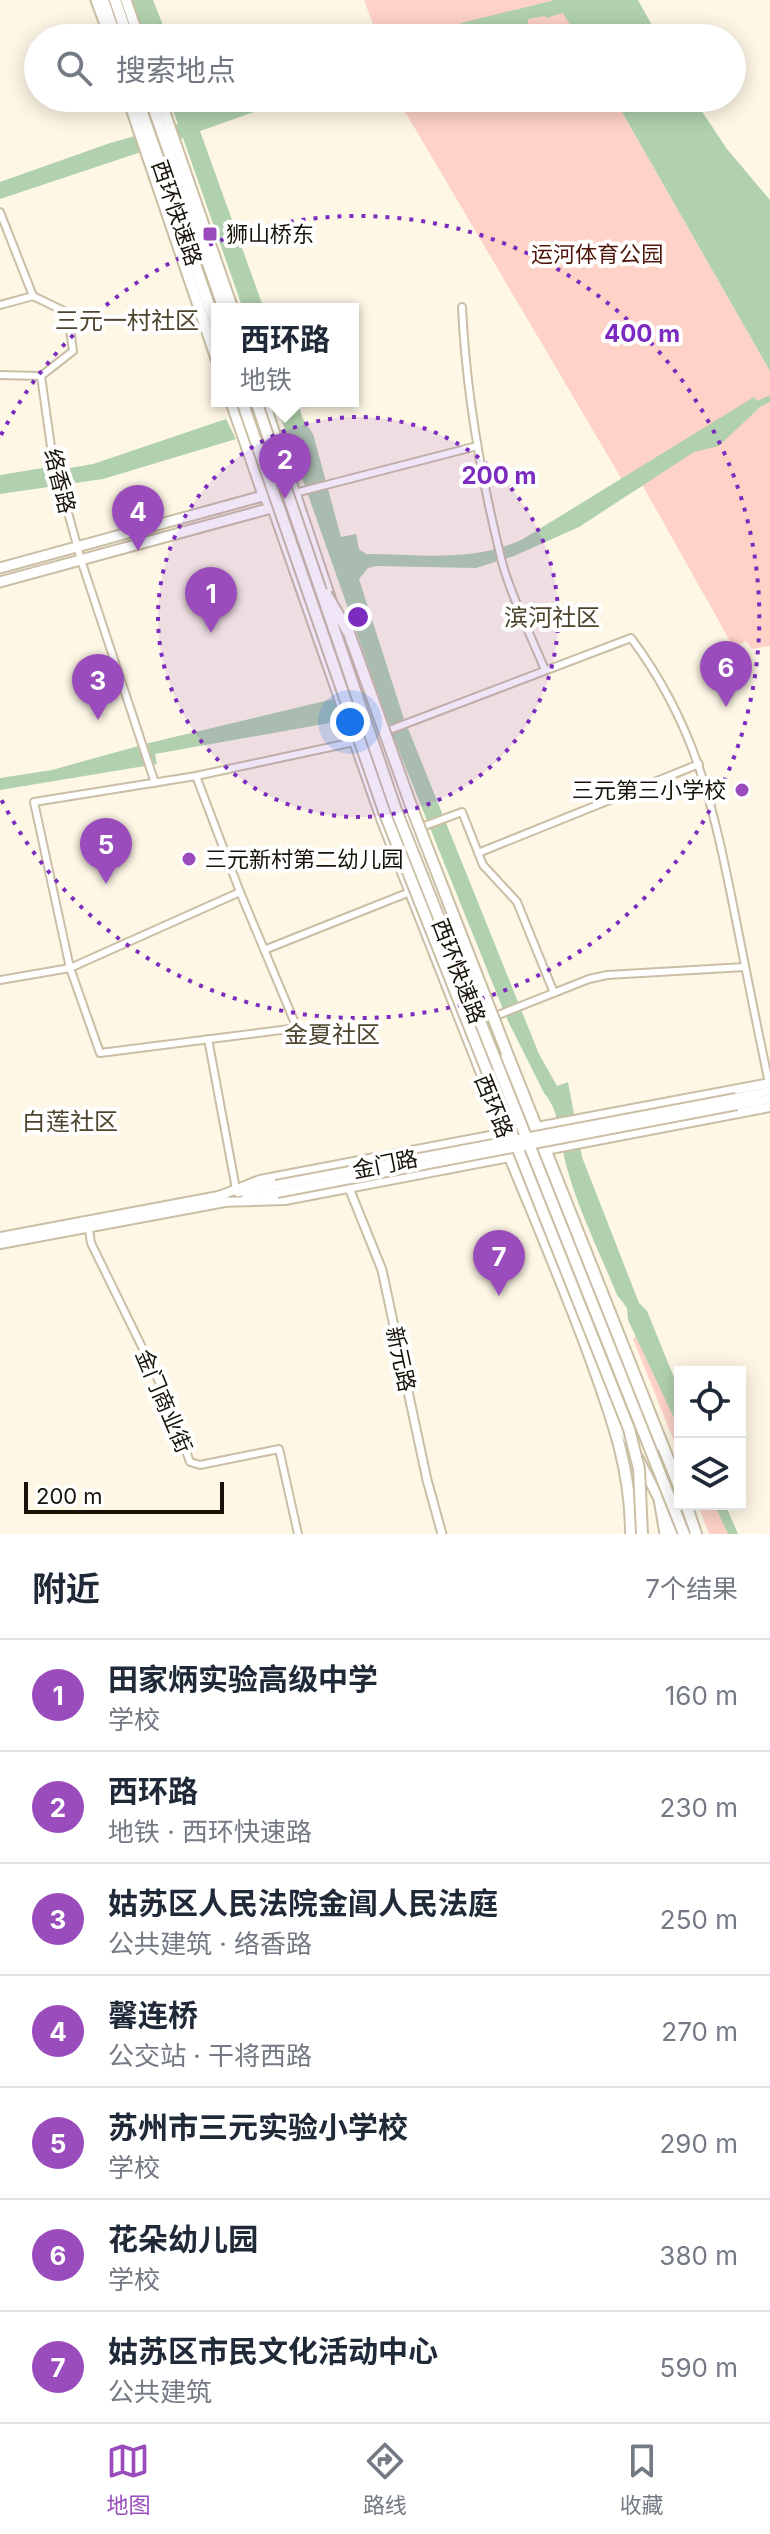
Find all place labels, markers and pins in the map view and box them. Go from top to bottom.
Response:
place label: 狮山桥东 [226,221,314,247]
marker: 狮山桥东 [201,225,219,243]
pin: 2 [259,433,311,499]
pin: 4 [112,485,164,551]
pin: 1 [185,567,237,633]
centre of rings [344,603,372,631]
pin: 6 [700,641,752,707]
pin: 3 [72,654,124,720]
place label: 三元第三小学校 [572,777,726,803]
marker: 三元第三小学校 [733,781,751,799]
pin: 5 [80,818,132,884]
place label: 三元新村第二幼儿园 [205,846,403,872]
marker: 三元新村第二幼儿园 [180,850,198,868]
pin: 7 [473,1230,525,1296]

